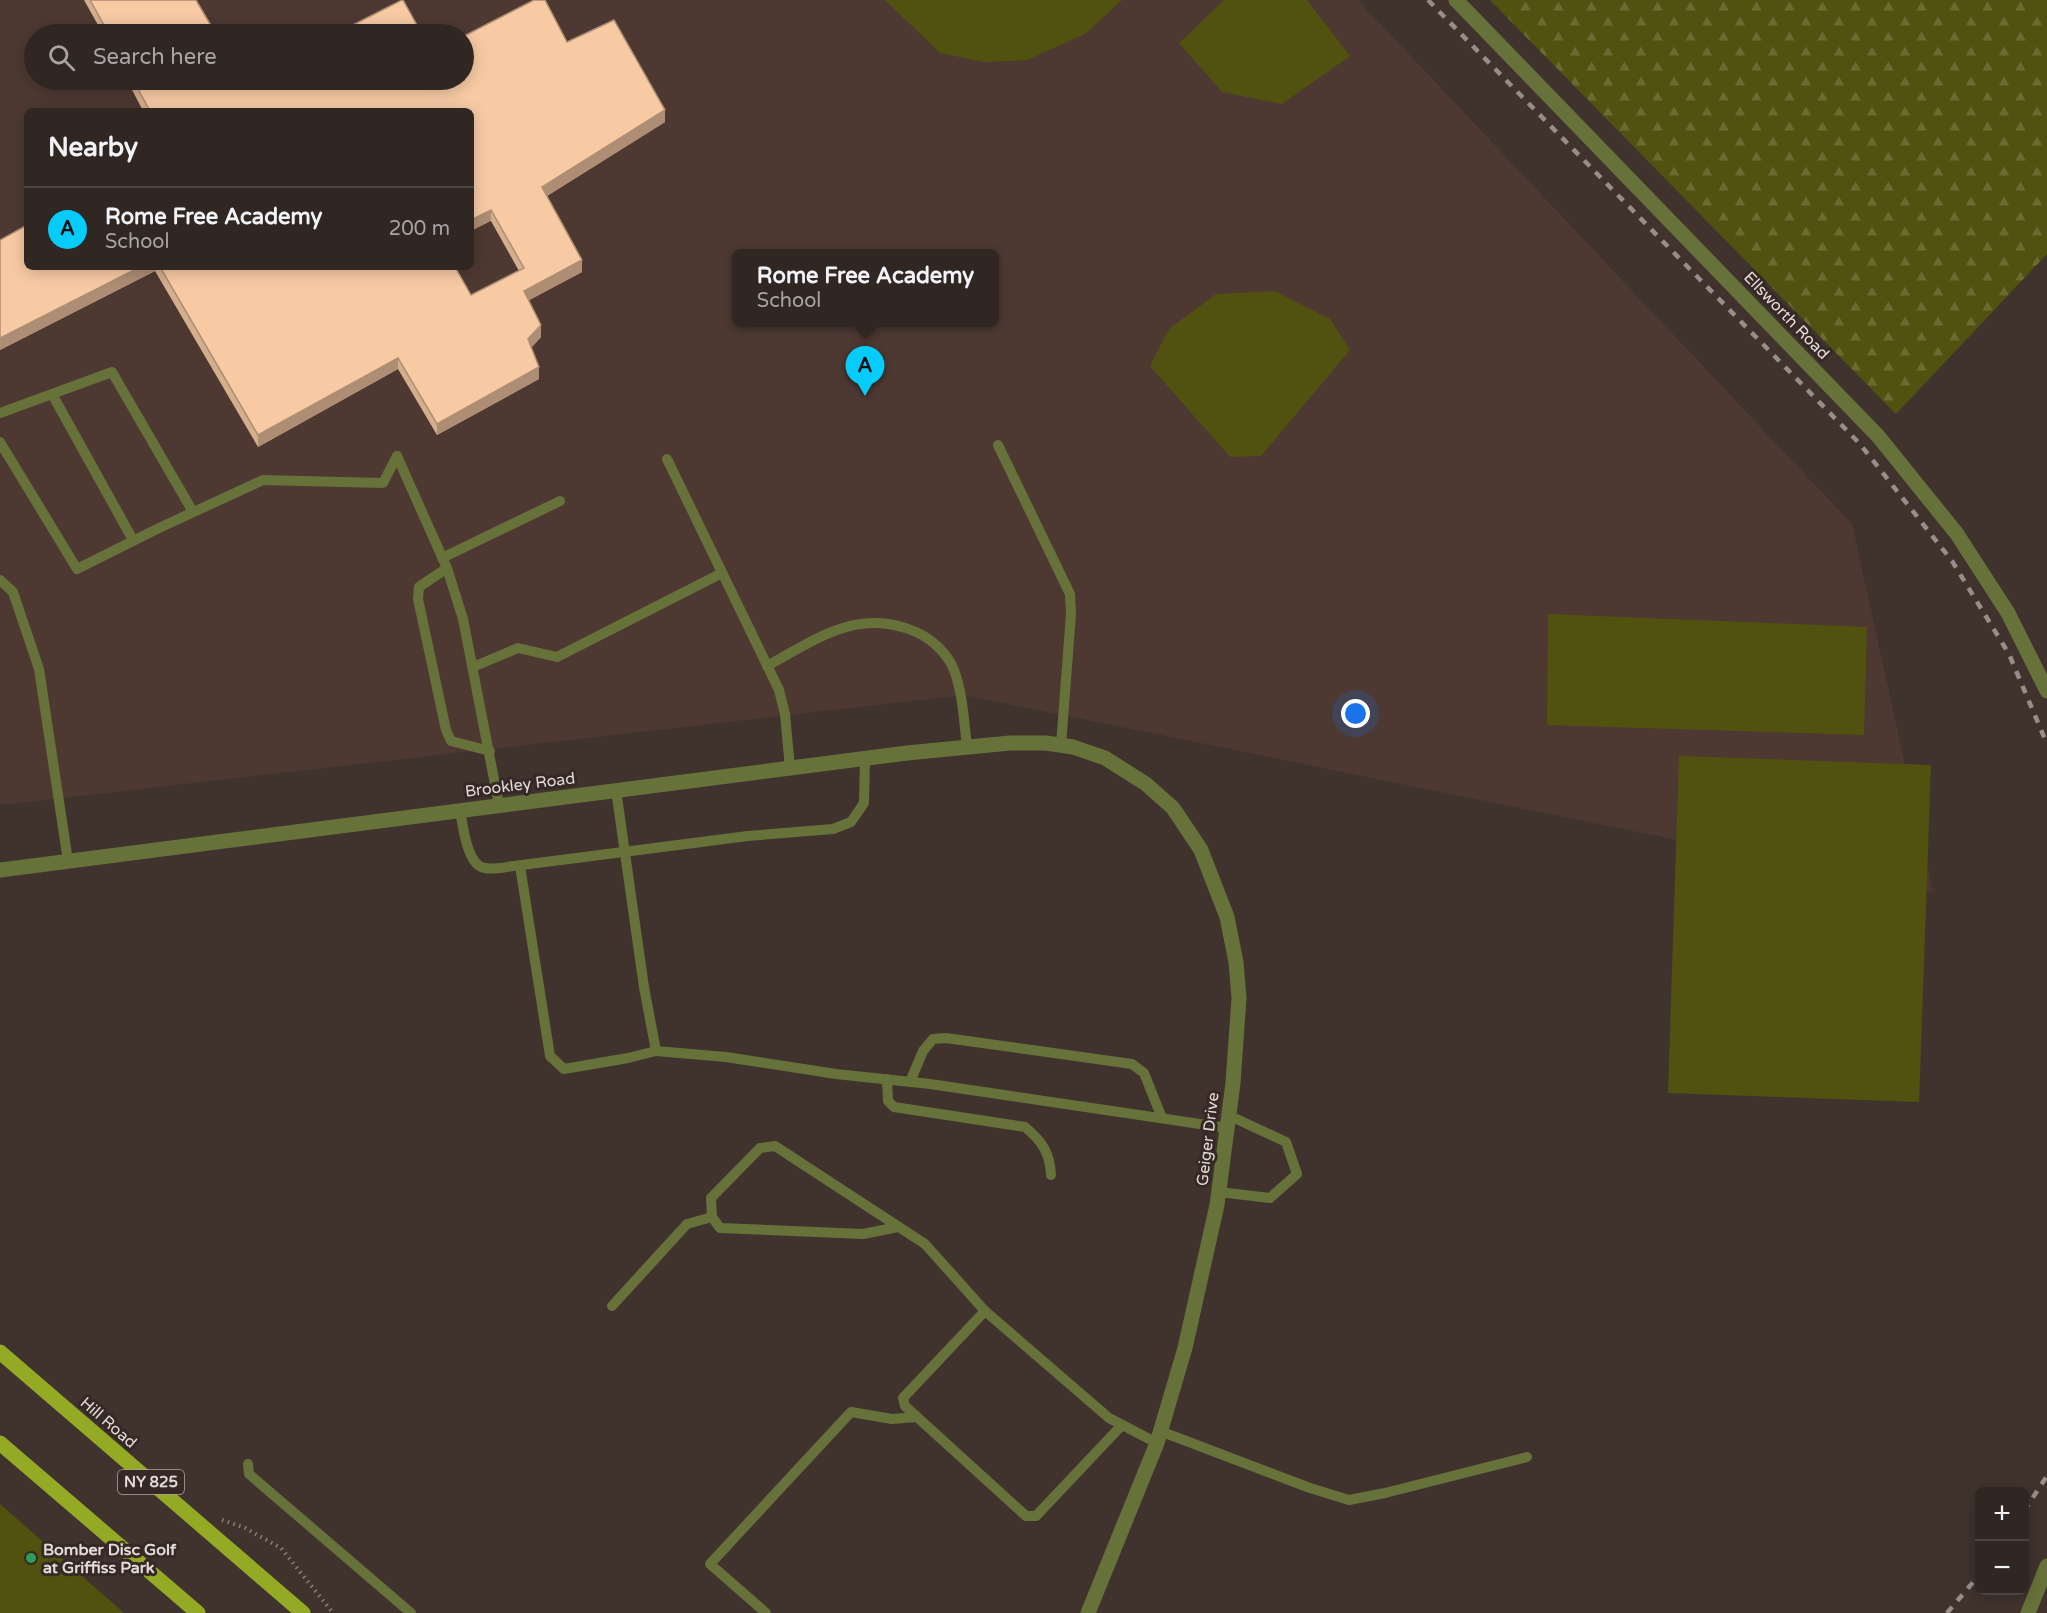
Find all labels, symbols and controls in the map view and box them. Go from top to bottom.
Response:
search box [24,24,474,90]
icon: search [45,41,78,74]
text: Search here [93,44,217,70]
text: Nearby [48,132,138,163]
text: Rome Free Academy [105,204,322,230]
text: A [60,217,75,241]
text: 200 m [389,217,450,241]
text: School [105,230,169,254]
popup [732,249,999,327]
text: Rome Free Academy [757,263,974,289]
street label: Ellsworth Road [1739,268,1833,364]
text: School [757,289,821,313]
pin: A [846,346,884,396]
your location [1341,699,1370,728]
street label: Brookley Road [464,768,576,802]
street label: Geiger Drive [1192,1091,1224,1187]
street label: Hill Road [76,1393,141,1453]
road number: NY 825 [118,1470,184,1494]
map controls [1975,1487,2029,1595]
button: + [1975,1487,2029,1541]
place label: Bomber Disc Golf at Griffiss Park [43,1540,177,1578]
button: − [1975,1541,2029,1595]
marker: Bomber Disc Golf at Griffiss Park [24,1551,38,1565]

